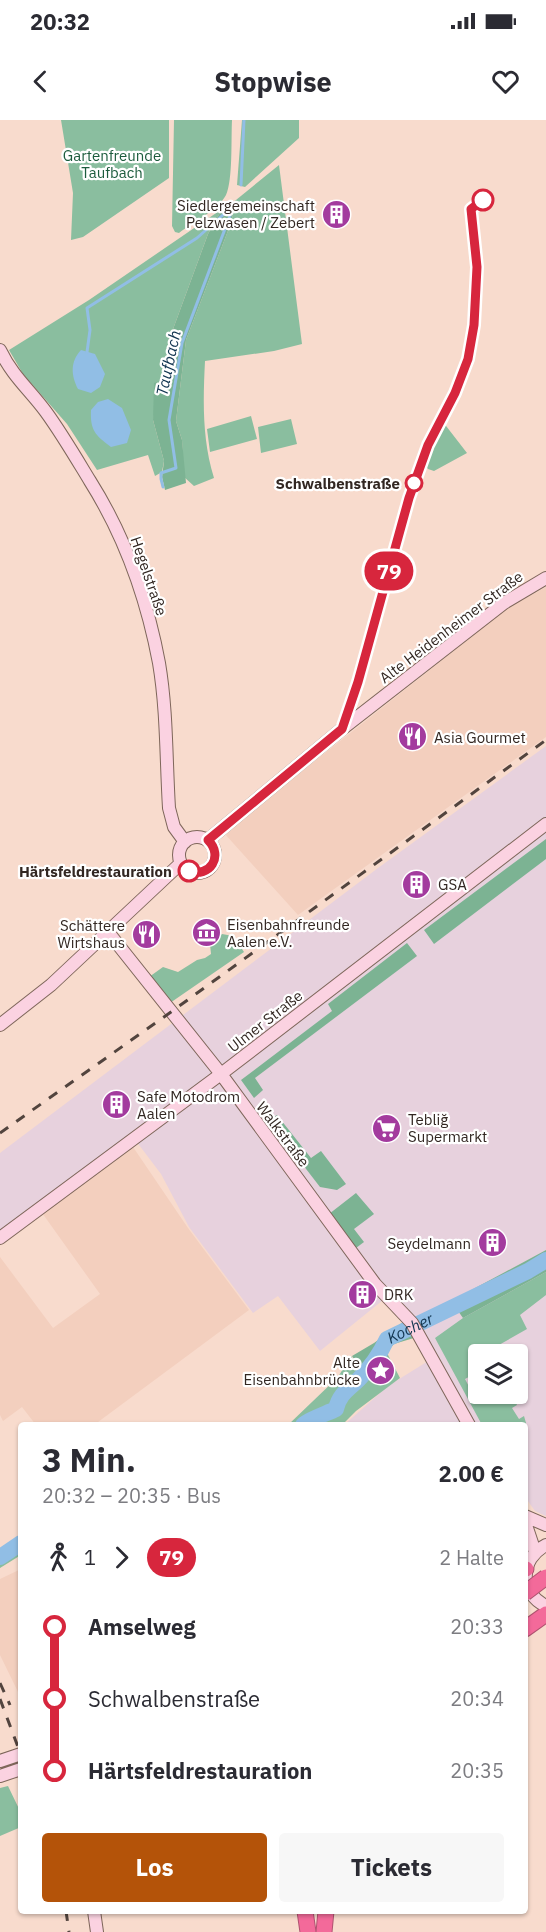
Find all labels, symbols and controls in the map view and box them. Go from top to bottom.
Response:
text: 20:32 [30,7,90,36]
text: Stopwise [214,64,332,99]
icon: back [24,65,57,98]
icon: heart [489,65,522,98]
park label: Gartenfreunde Taufbach [63,146,161,182]
unlabelled marker [472,189,494,211]
place label: Siedlergemeinschaft Pelzwasen / Zebert [177,196,315,232]
building icon: Siedlergemeinschaft Pelzwasen / Zebert [320,198,352,230]
water label: Taufbach [151,328,185,398]
place label: Schwalbenstraße [276,474,400,493]
marker: Schwalbenstraße [405,474,423,492]
street label: Hegelstraße [127,534,171,618]
line badge: 79 [362,552,416,590]
text: 79 [376,557,402,585]
street label: Alte Heidenheimer Straße [375,567,527,687]
restaurant icon: Asia Gourmet [397,721,429,753]
place label: Asia Gourmet [434,728,526,747]
marker: Härtsfeldrestauration [178,860,200,882]
place label: Härtsfeldrestauration [19,862,172,881]
building icon: GSA [401,868,433,900]
place label: GSA [438,875,467,894]
place label: Eisenbahnfreunde Aalen e.V. [227,915,350,951]
place label: Schättere Wirtshaus [57,916,125,952]
museum icon: Eisenbahnfreunde Aalen e.V. [190,917,222,949]
restaurant icon: Schättere Wirtshaus [130,918,162,950]
street label: Ulmer Straße [224,986,306,1056]
place label: Safe Motodrom Aalen [137,1087,240,1123]
building icon: Safe Motodrom Aalen [100,1089,132,1121]
street label: Walkstraße [252,1098,314,1170]
place label: Tebliğ Supermarkt [408,1110,487,1146]
supermarket icon: Tebliğ Supermarkt [371,1112,403,1144]
building icon: Seydelmann [476,1227,508,1259]
place label: Seydelmann [388,1234,471,1253]
building icon: DRK [347,1278,379,1310]
place label: DRK [384,1285,414,1304]
water label: Kocher [384,1308,437,1348]
map controls [468,1344,528,1404]
button: layers [468,1344,528,1404]
place label: Alte Eisenbahnbrücke [244,1353,360,1389]
place icon: Alte Eisenbahnbrücke [365,1355,397,1387]
text: 3 Min. [42,1438,136,1481]
text: 2.00 € [439,1459,504,1488]
text: 20:32 – 20:35 · Bus [42,1482,221,1509]
icon: walk [42,1541,75,1574]
icon: forward [105,1541,138,1574]
text: 79 [159,1543,184,1571]
text: 1 [84,1544,96,1571]
text: 2 Halte [439,1544,504,1571]
text: Amselweg [88,1612,196,1641]
text: 20:33 [450,1613,504,1640]
text: Schwalbenstraße [88,1684,260,1713]
text: 20:34 [450,1685,504,1712]
text: Härtsfeldrestauration [88,1756,312,1785]
text: 20:35 [450,1757,504,1784]
button: Los [42,1833,267,1902]
button: Tickets [279,1833,504,1902]

